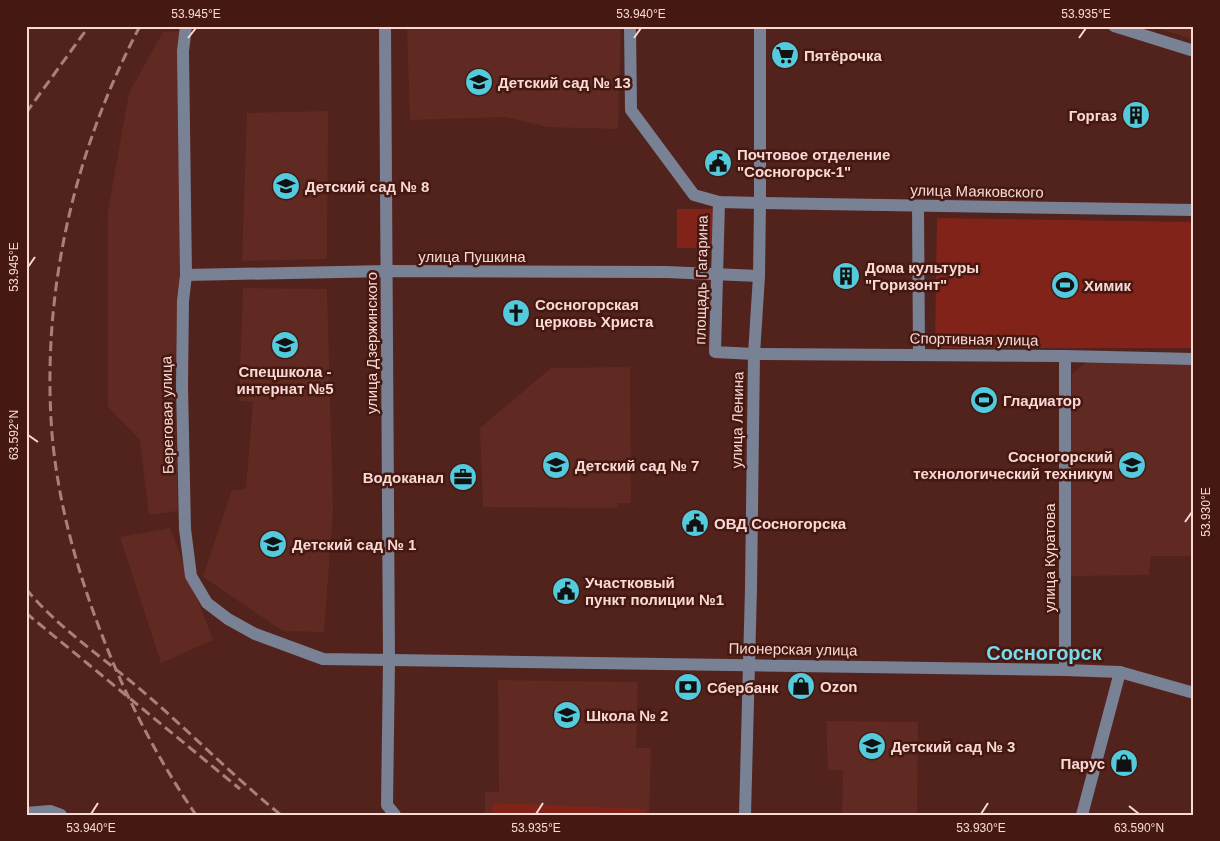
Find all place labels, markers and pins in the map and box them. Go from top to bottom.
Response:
supermarket icon: Пятёрочка [770,40,800,70]
place label: Пятёрочка [804,47,882,64]
school or university icon: Детский сад № 13 [464,67,494,97]
place label: Детский сад № 13 [498,74,631,91]
building icon: Горгаз [1121,100,1151,130]
place label: Горгаз [1069,107,1117,124]
place label: Почтовое отделение "Сосногорск-1" [737,146,890,180]
public building icon: Почтовое отделение "Сосногорск-1" [703,148,733,178]
school or university icon: Детский сад № 8 [271,171,301,201]
place label: Детский сад № 8 [305,178,429,195]
place label: Дома культуры "Горизонт" [865,259,979,293]
building icon: Дома культуры "Горизонт" [831,261,861,291]
sports icon: Химик [1050,270,1080,300]
place label: Химик [1084,277,1132,294]
place label: Сосногорская церковь Христа [535,296,654,330]
church icon: Сосногорская церковь Христа [501,298,531,328]
school or university icon: Спецшкола - интернат №5 [270,330,300,360]
place label: Спецшкола - интернат №5 [236,363,334,397]
sports icon: Гладиатор [969,385,999,415]
place label: Гладиатор [1003,392,1081,409]
place label: Сосногорский технологический техникум [913,448,1113,482]
school or university icon: Детский сад № 7 [541,450,571,480]
school or university icon: Сосногорский технологический техникум [1117,450,1147,480]
place label: Детский сад № 7 [575,457,699,474]
office icon: Водоканал [448,462,478,492]
place label: Водоканал [363,469,444,486]
public building icon: ОВД Сосногорска [680,508,710,538]
place label: ОВД Сосногорска [714,515,847,532]
school or university icon: Детский сад № 1 [258,529,288,559]
place label: Детский сад № 1 [292,536,416,553]
place label: Участковый пункт полиции №1 [585,574,724,608]
public building icon: Участковый пункт полиции №1 [551,576,581,606]
shop icon: Ozon [786,671,816,701]
bank icon: Сбербанк [673,672,703,702]
place label: Ozon [820,678,858,695]
place label: Сбербанк [707,679,779,696]
school or university icon: Школа № 2 [552,700,582,730]
place label: Школа № 2 [586,707,668,724]
school or university icon: Детский сад № 3 [857,731,887,761]
place label: Детский сад № 3 [891,738,1015,755]
shop icon: Парус [1109,748,1139,778]
place label: Парус [1061,755,1105,772]

